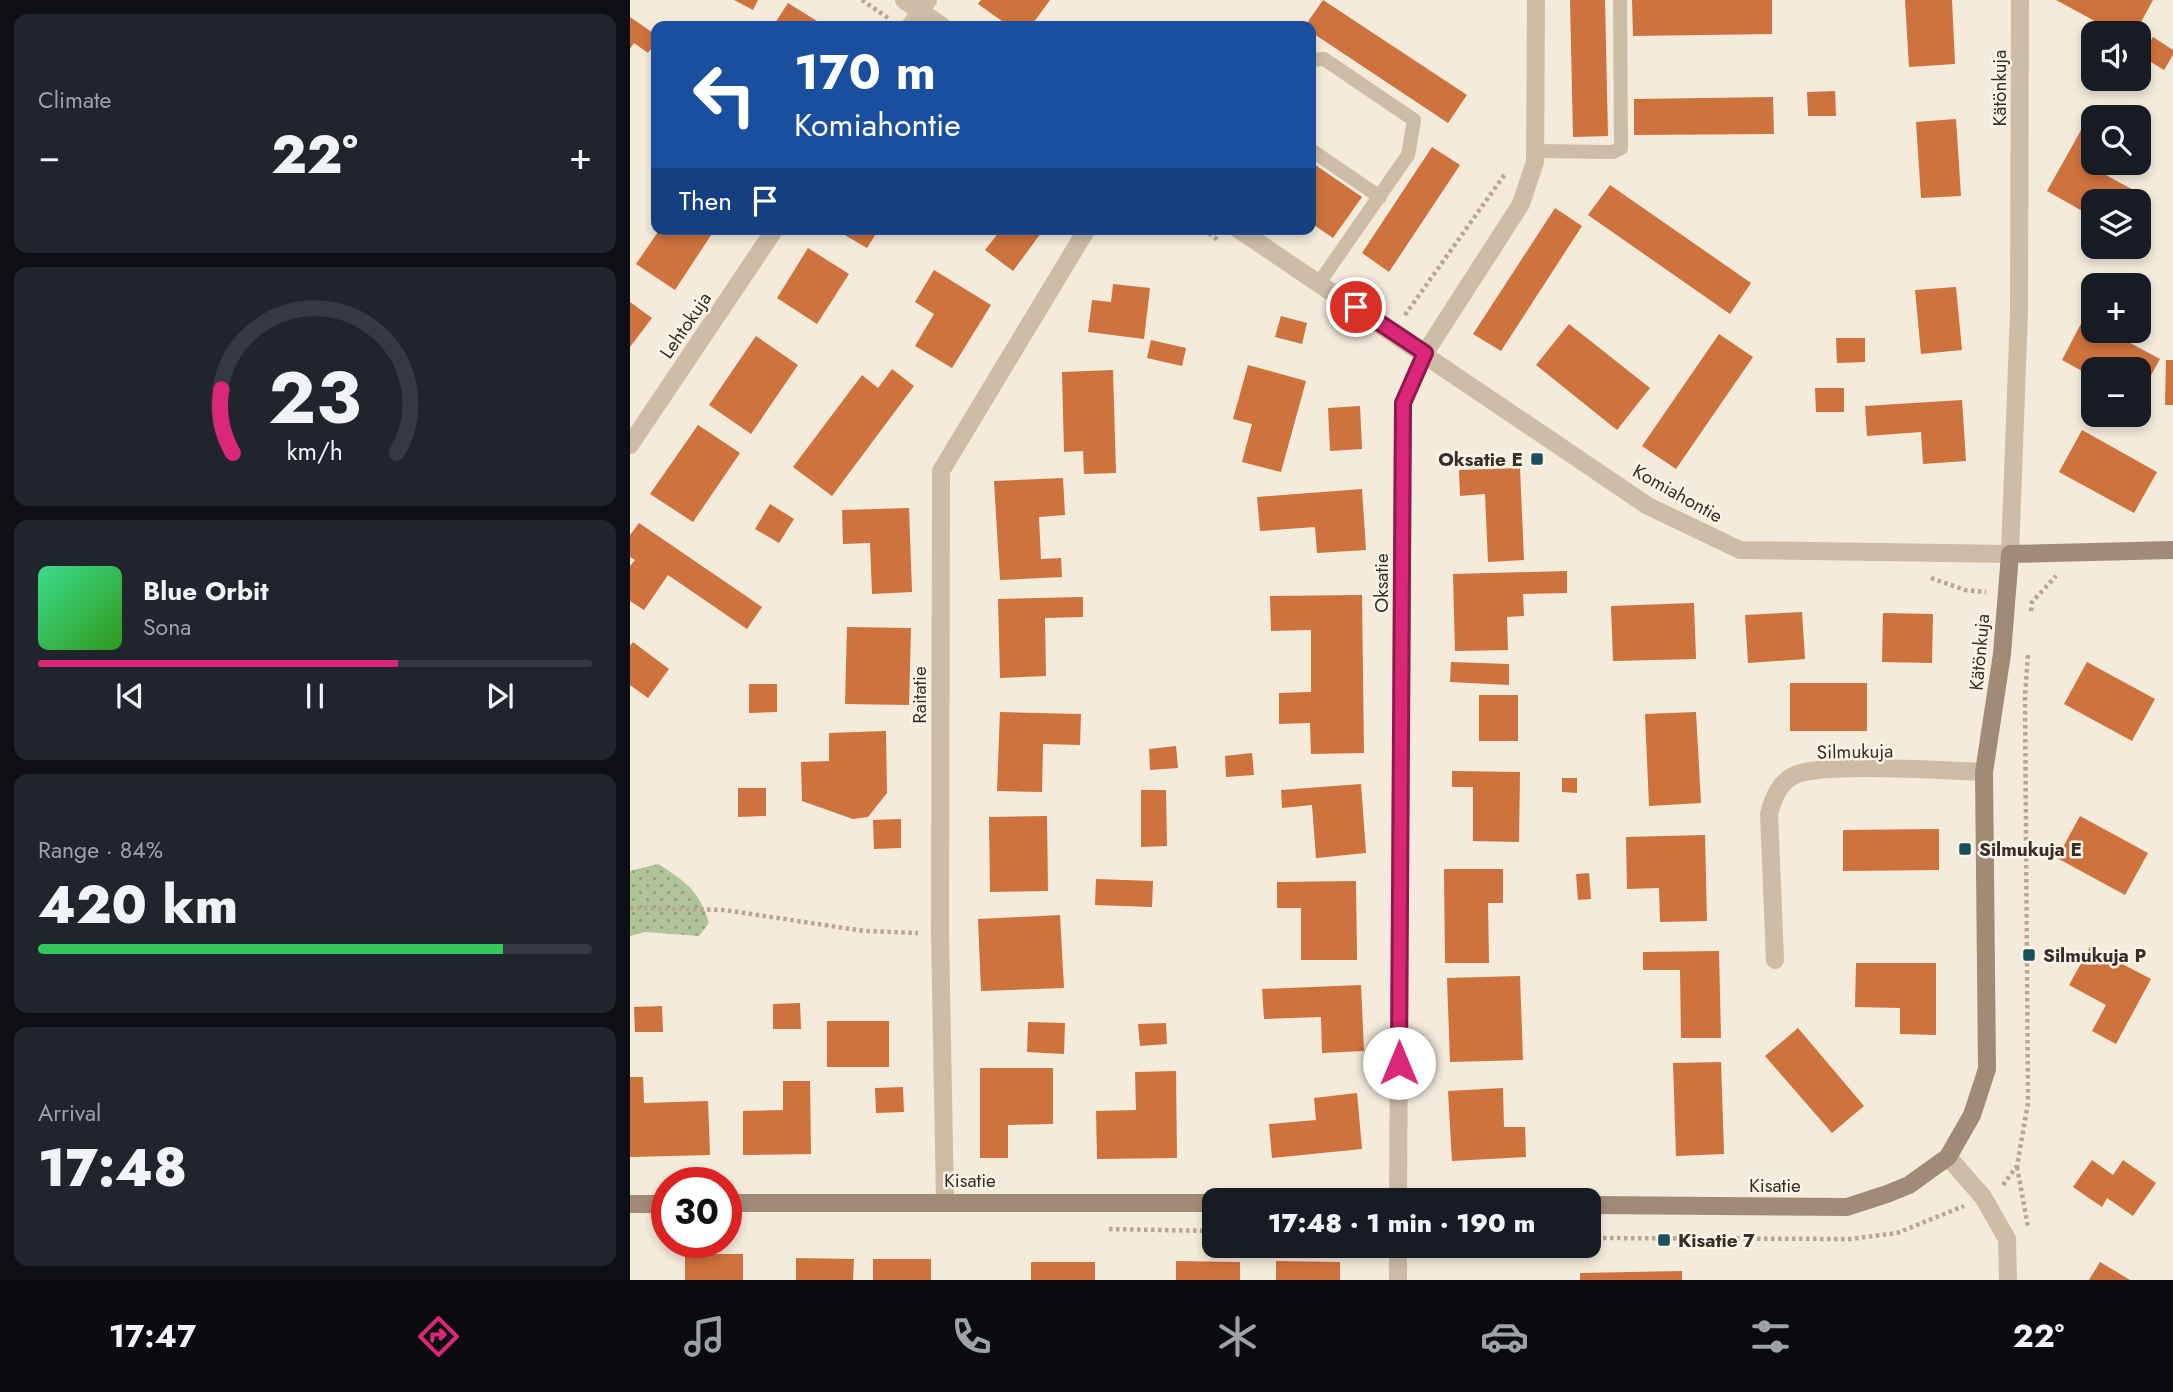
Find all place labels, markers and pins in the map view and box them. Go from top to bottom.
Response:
pin [1326,277,1386,337]
place label: Oksatie E [1438,446,1523,473]
marker: Oksatie E [1529,451,1545,467]
place label: Silmukuja E [1979,836,2082,863]
marker: Silmukuja E [1957,841,1973,857]
place label: Silmukuja P [2043,942,2147,969]
marker: Silmukuja P [2021,947,2037,963]
place label: Kisatie 7 [1678,1227,1755,1254]
marker: Kisatie 7 [1656,1232,1672,1248]

